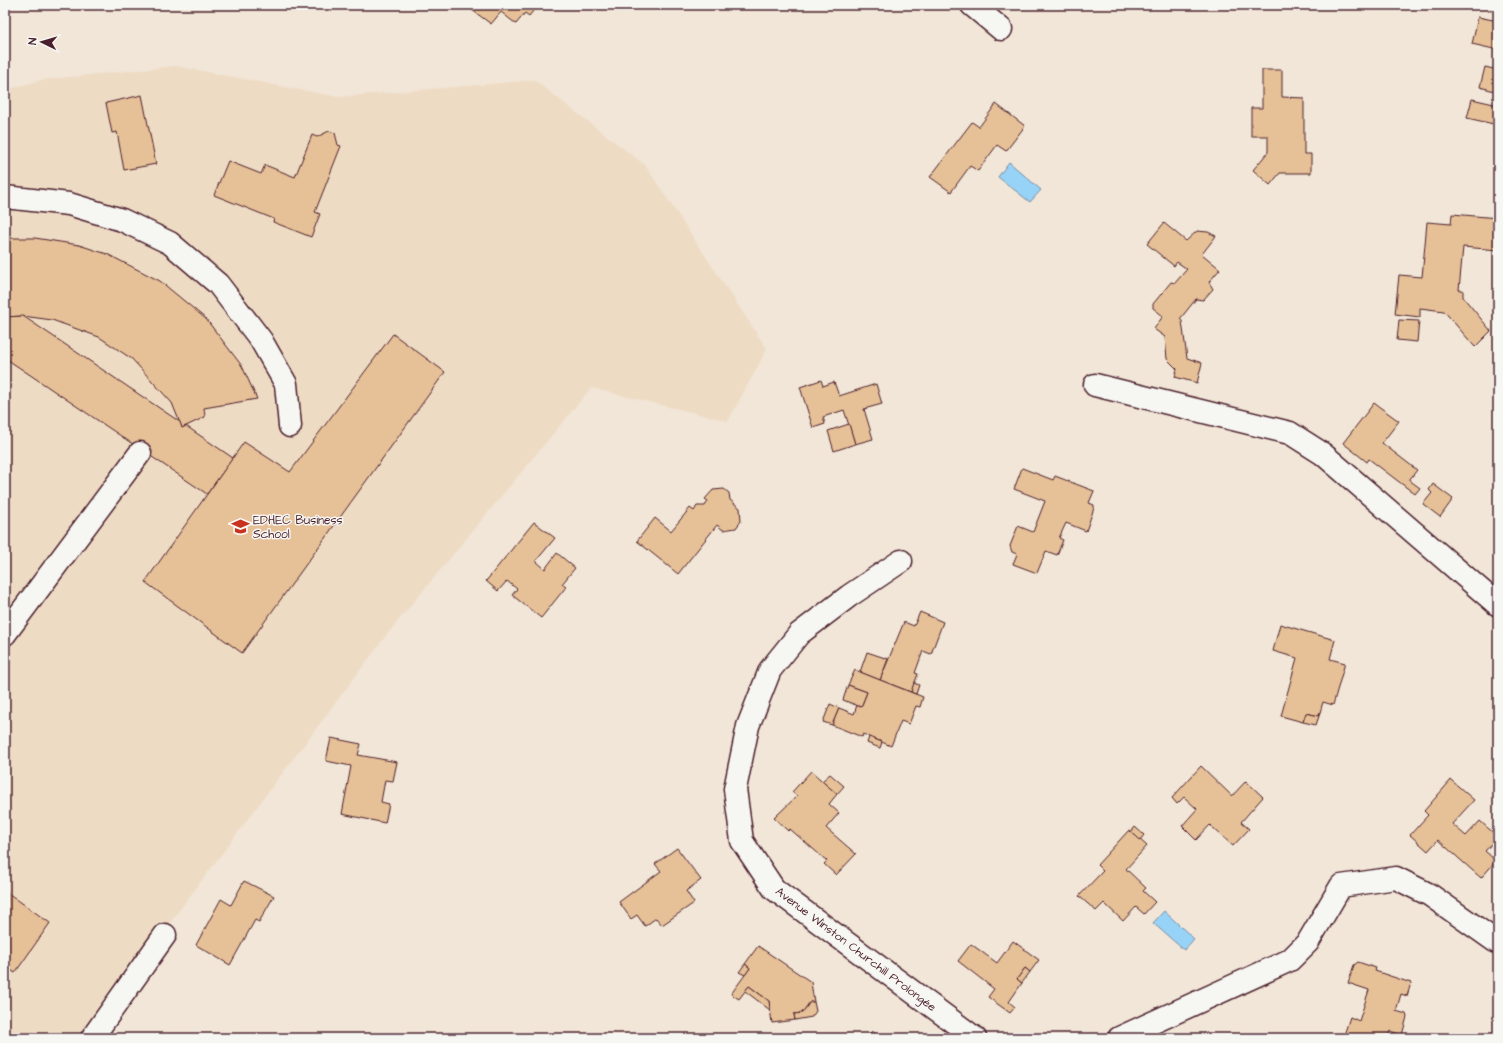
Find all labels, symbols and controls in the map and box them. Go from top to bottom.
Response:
north arrow [22,22,62,62]
text: N [25,37,40,45]
place label: EDHEC Business School [253,512,343,543]
school or university icon: EDHEC Business School [230,517,250,537]
street label: Avenue Winston Churchill Prolongée [771,883,940,1017]

